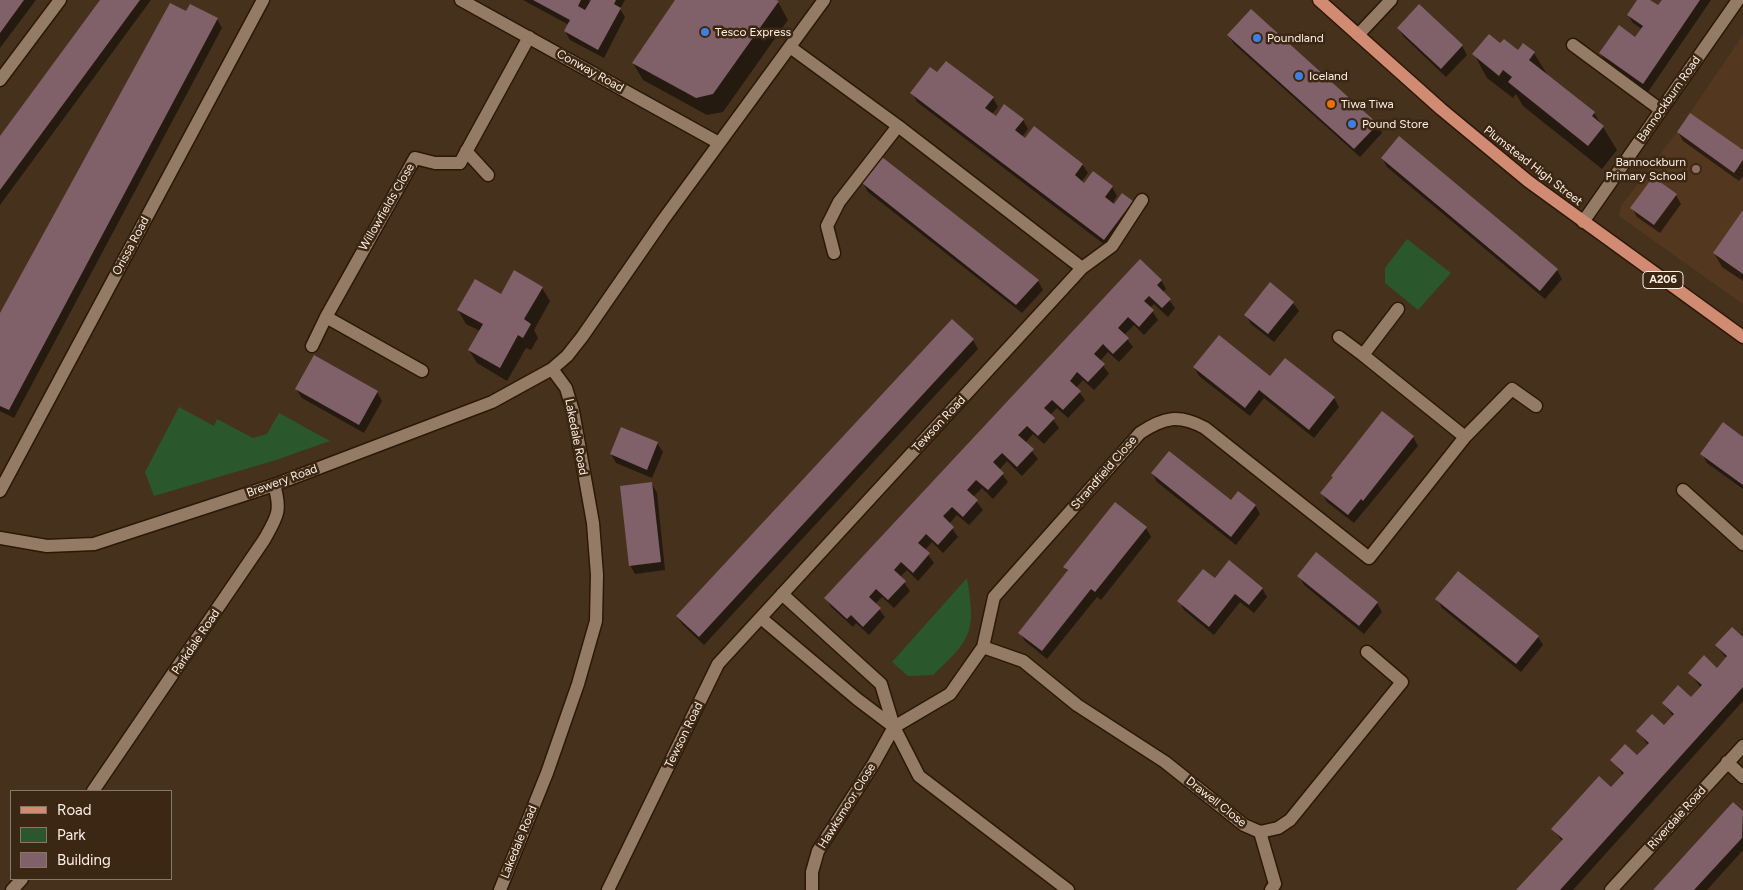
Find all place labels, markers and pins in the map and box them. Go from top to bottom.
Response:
place label: Tesco Express [715,25,791,39]
marker: Tesco Express [699,26,711,38]
place label: Poundland [1267,31,1324,45]
marker: Poundland [1251,32,1263,44]
place label: Iceland [1309,69,1348,83]
marker: Iceland [1293,70,1305,82]
place label: Tiwa Tiwa [1341,97,1394,111]
marker: Tiwa Tiwa [1325,98,1337,110]
place label: Pound Store [1362,117,1429,131]
marker: Pound Store [1346,118,1358,130]
place label: Bannockburn Primary School [1605,155,1686,183]
marker: Bannockburn Primary School [1690,163,1702,175]

